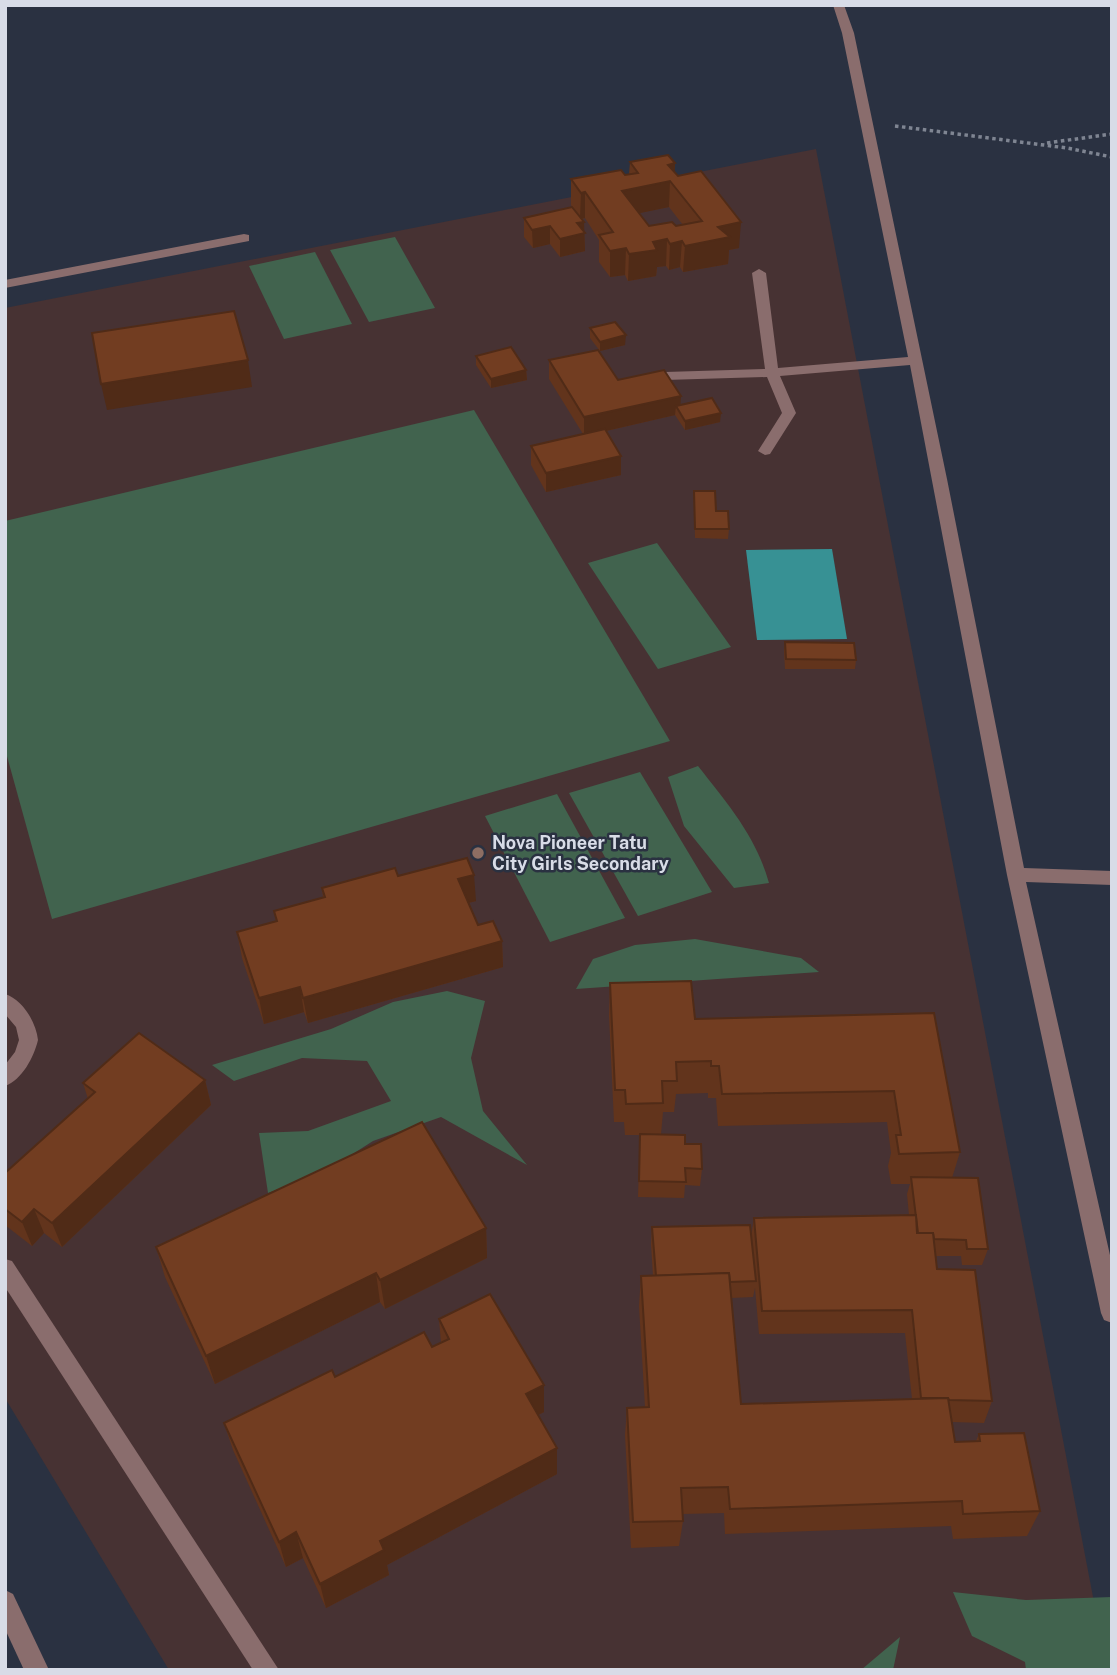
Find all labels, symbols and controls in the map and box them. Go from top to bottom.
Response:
place label: Nova Pioneer Tatu City Girls Secondary [492,832,669,874]
marker: Nova Pioneer Tatu City Girls Secondary [470,845,486,861]

